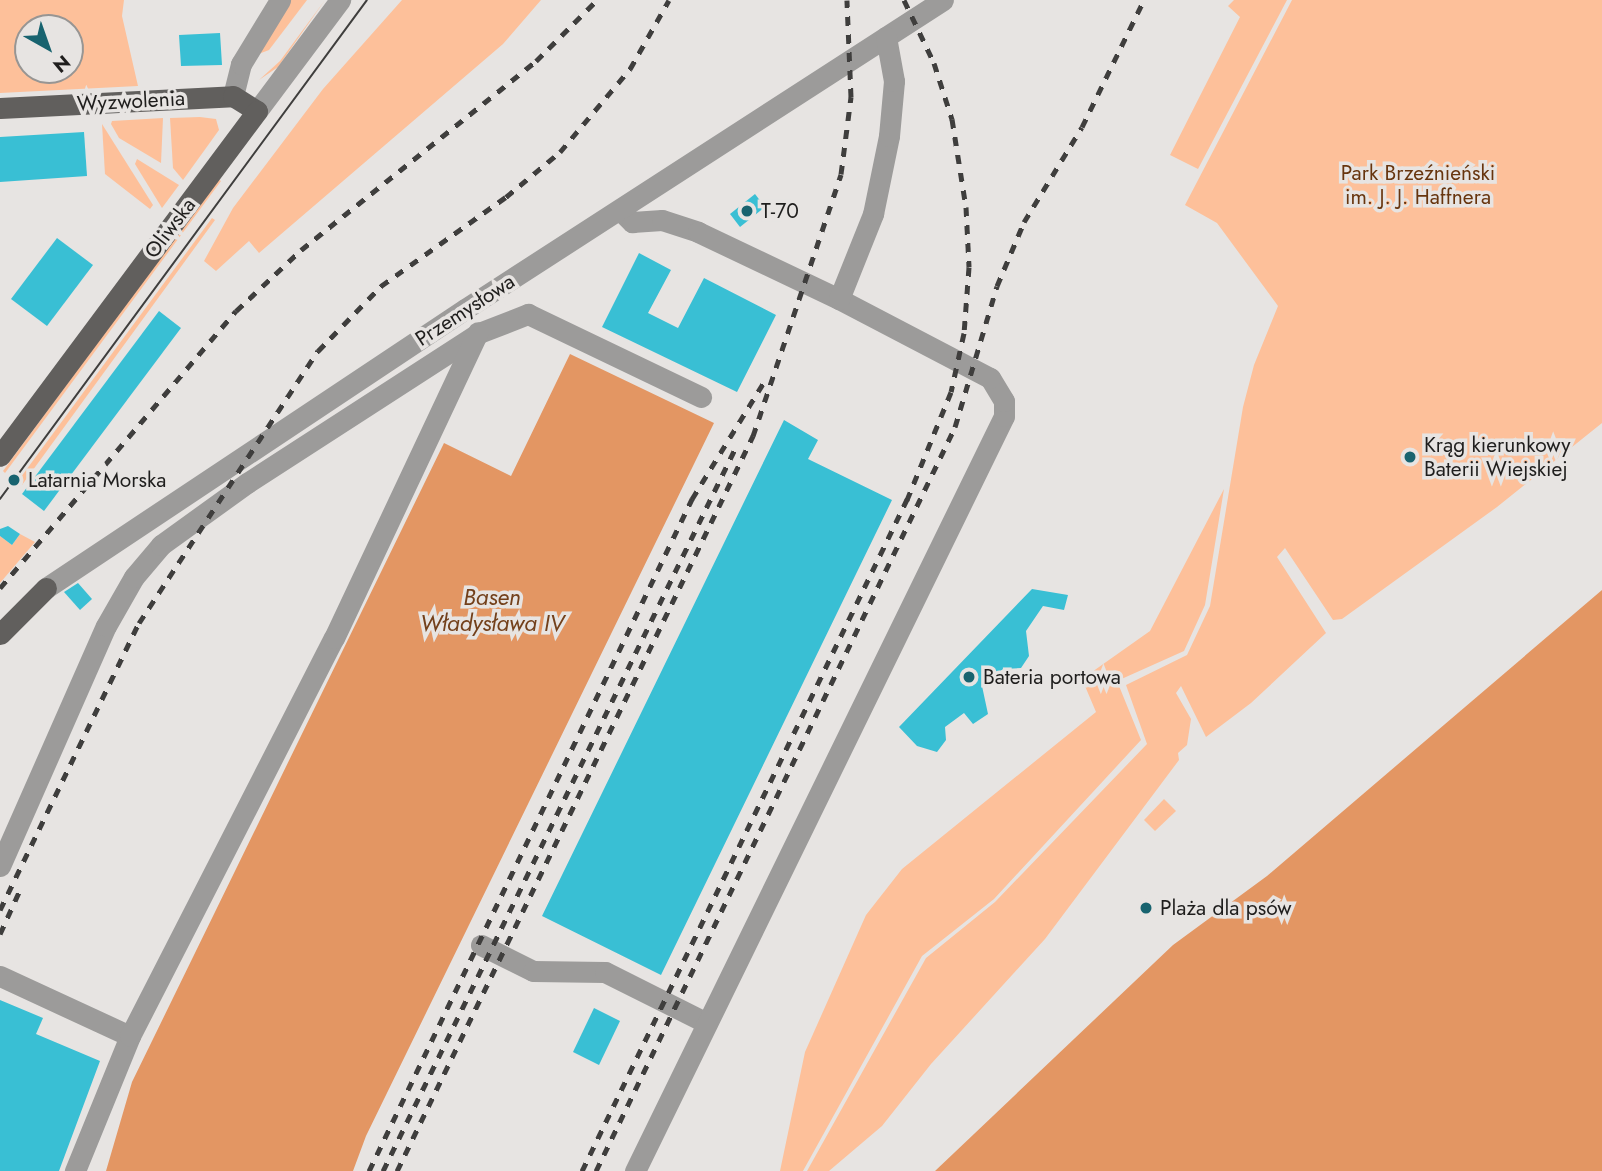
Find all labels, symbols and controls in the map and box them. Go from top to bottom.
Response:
north arrow [14,14,84,84]
text: N [47,49,76,79]
street label: Wyzwolenia [76,86,186,116]
park label: Park Brzeźnieński im. J. J. Haffnera [1341,160,1495,210]
street label: Oliwska [139,193,201,263]
place label: T-70 [761,198,799,224]
marker: T-70 [739,203,755,219]
street label: Przemysłowa [411,269,519,351]
place label: Krąg kierunkowy Baterii Wiejskiej [1424,432,1571,482]
marker: Krąg kierunkowy Baterii Wiejskiej [1402,449,1418,465]
place label: Latarnia Morska [28,467,166,493]
marker: Latarnia Morska [6,472,22,488]
water label: Basen Władysława IV [420,583,564,637]
place label: Bateria portowa [983,664,1121,690]
marker: Bateria portowa [961,669,977,685]
place label: Plaża dla psów [1160,895,1292,921]
marker: Plaża dla psów [1138,900,1154,916]

